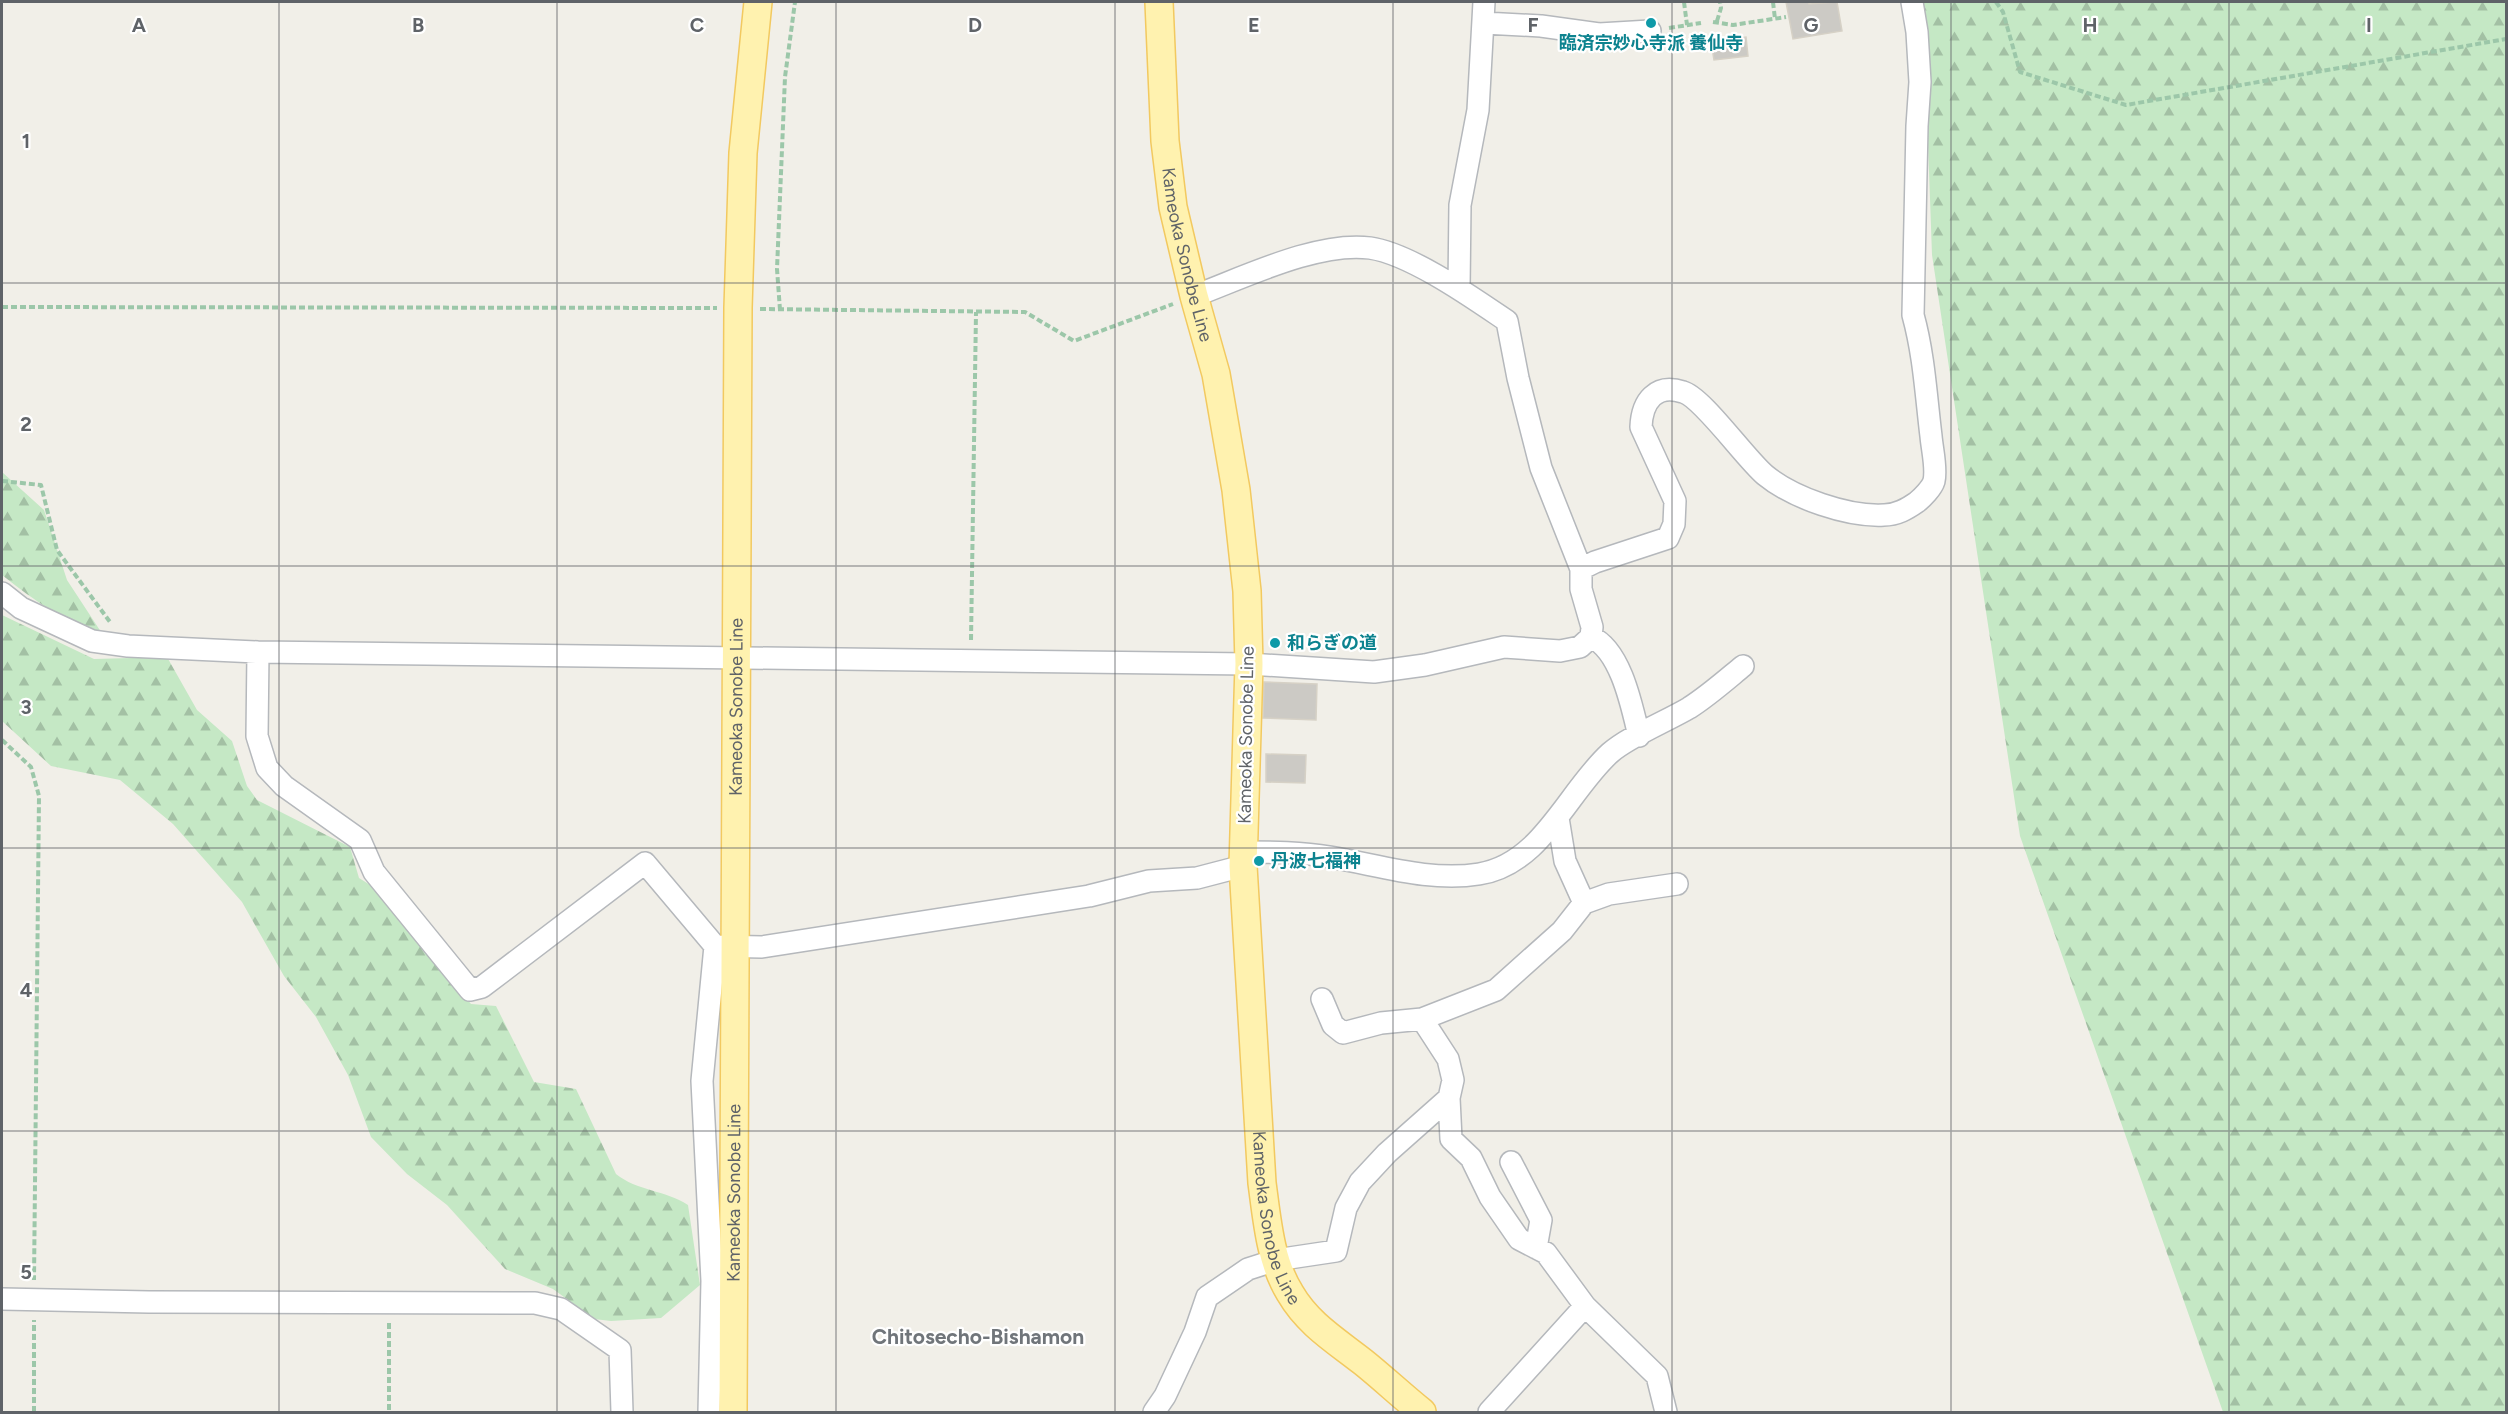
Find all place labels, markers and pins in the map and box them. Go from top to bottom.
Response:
marker: 臨済宗妙心寺派 養仙寺 [1644,16,1658,30]
place label: 臨済宗妙心寺派 養仙寺 [1559,32,1743,54]
place label: 和らぎの道 [1287,632,1377,654]
marker: 和らぎの道 [1268,636,1282,650]
place label: 丹波七福神 [1271,850,1361,872]
marker: 丹波七福神 [1252,854,1266,868]

